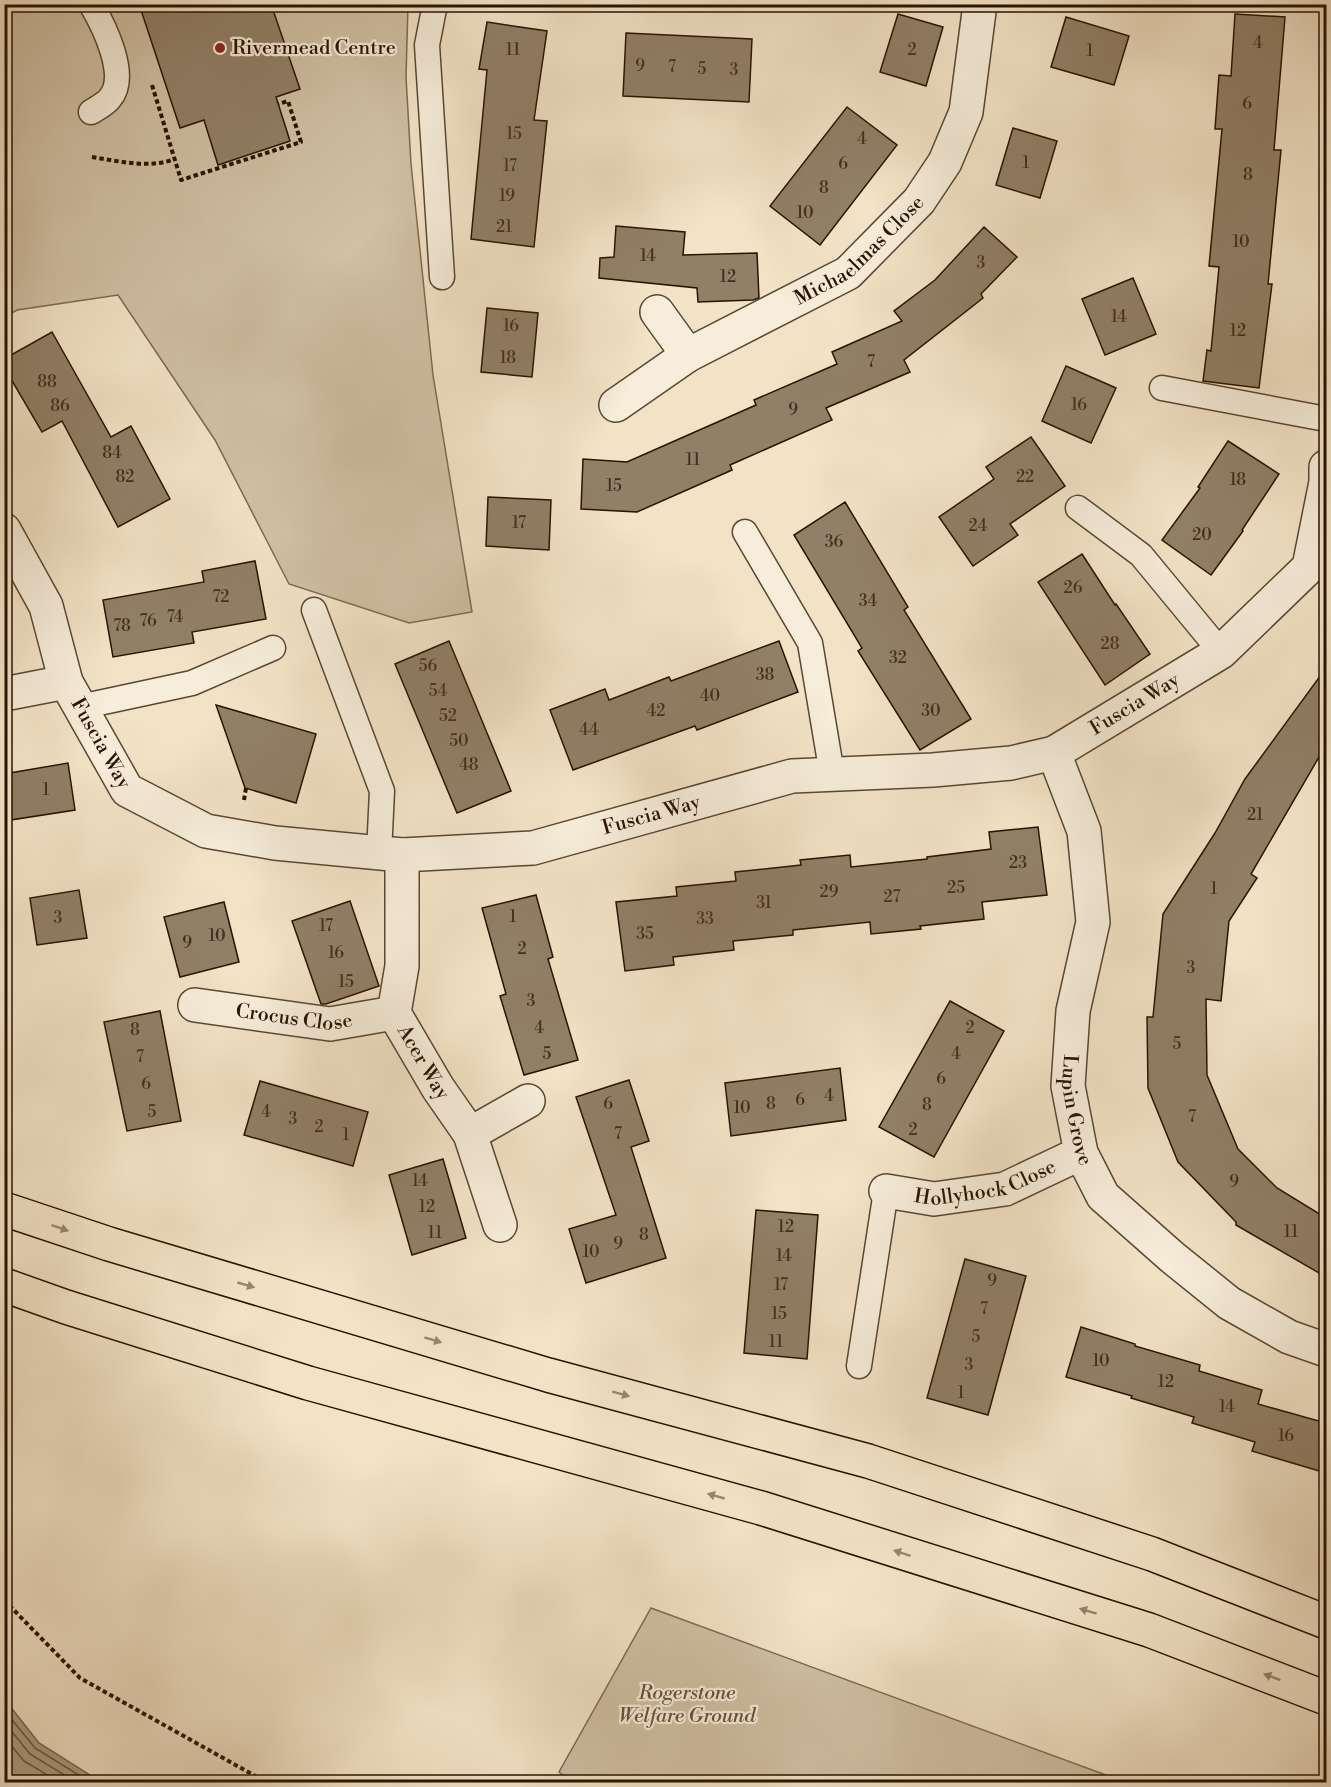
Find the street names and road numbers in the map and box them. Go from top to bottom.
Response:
street label: Michaelmas Close [790,190,930,311]
street label: Fuscia Way [1085,667,1185,741]
street label: Fuscia Way [65,693,136,794]
street label: Fuscia Way [599,790,703,841]
street label: Crocus Close [234,998,354,1037]
street label: Acer Way [391,1020,455,1105]
street label: Lupin Grove [1055,1054,1098,1170]
street label: Hollyhock Close [912,1154,1060,1212]

